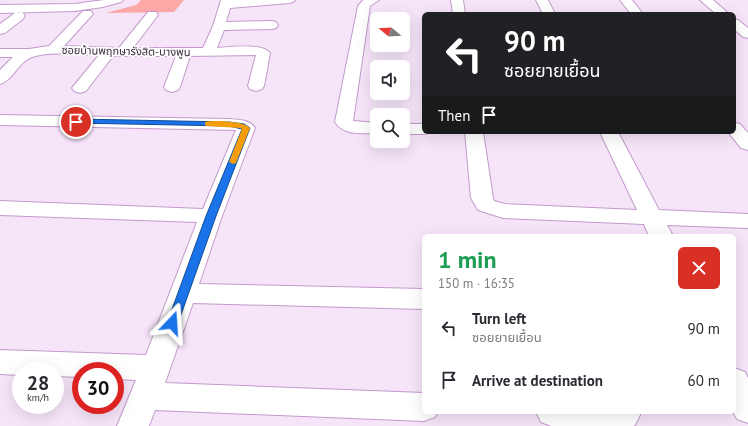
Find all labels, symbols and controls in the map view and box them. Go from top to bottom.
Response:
north arrow [370,12,410,52]
map controls [370,12,410,148]
text: 90 m [504,22,565,59]
icon: left [438,28,490,80]
street label: ซอยบ้านพฤกษารังสิต-บางพูน [61,43,191,59]
text: ซอยยายเยื้อน [504,59,601,82]
button: sound [370,60,410,100]
icon: arrive [478,104,500,126]
pin [59,105,93,139]
text: Then [438,106,470,125]
button: search [370,108,410,148]
icon: arrive [65,111,87,133]
text: 1 min [438,244,497,275]
button: close [678,247,720,289]
text: 150 m · 16:35 [438,275,515,292]
position arrow [151,302,193,344]
text: Turn left [472,309,526,328]
icon: left [438,317,460,339]
text: 90 m [687,319,720,338]
text: ซอยยายเยื้อน [472,329,542,346]
speed limit sign: 30 [72,362,124,414]
icon: arrive [438,369,460,391]
text: 28 [27,370,49,396]
text: Arrive at destination [472,371,603,390]
text: 60 m [687,371,720,390]
text: km/h [27,391,49,404]

